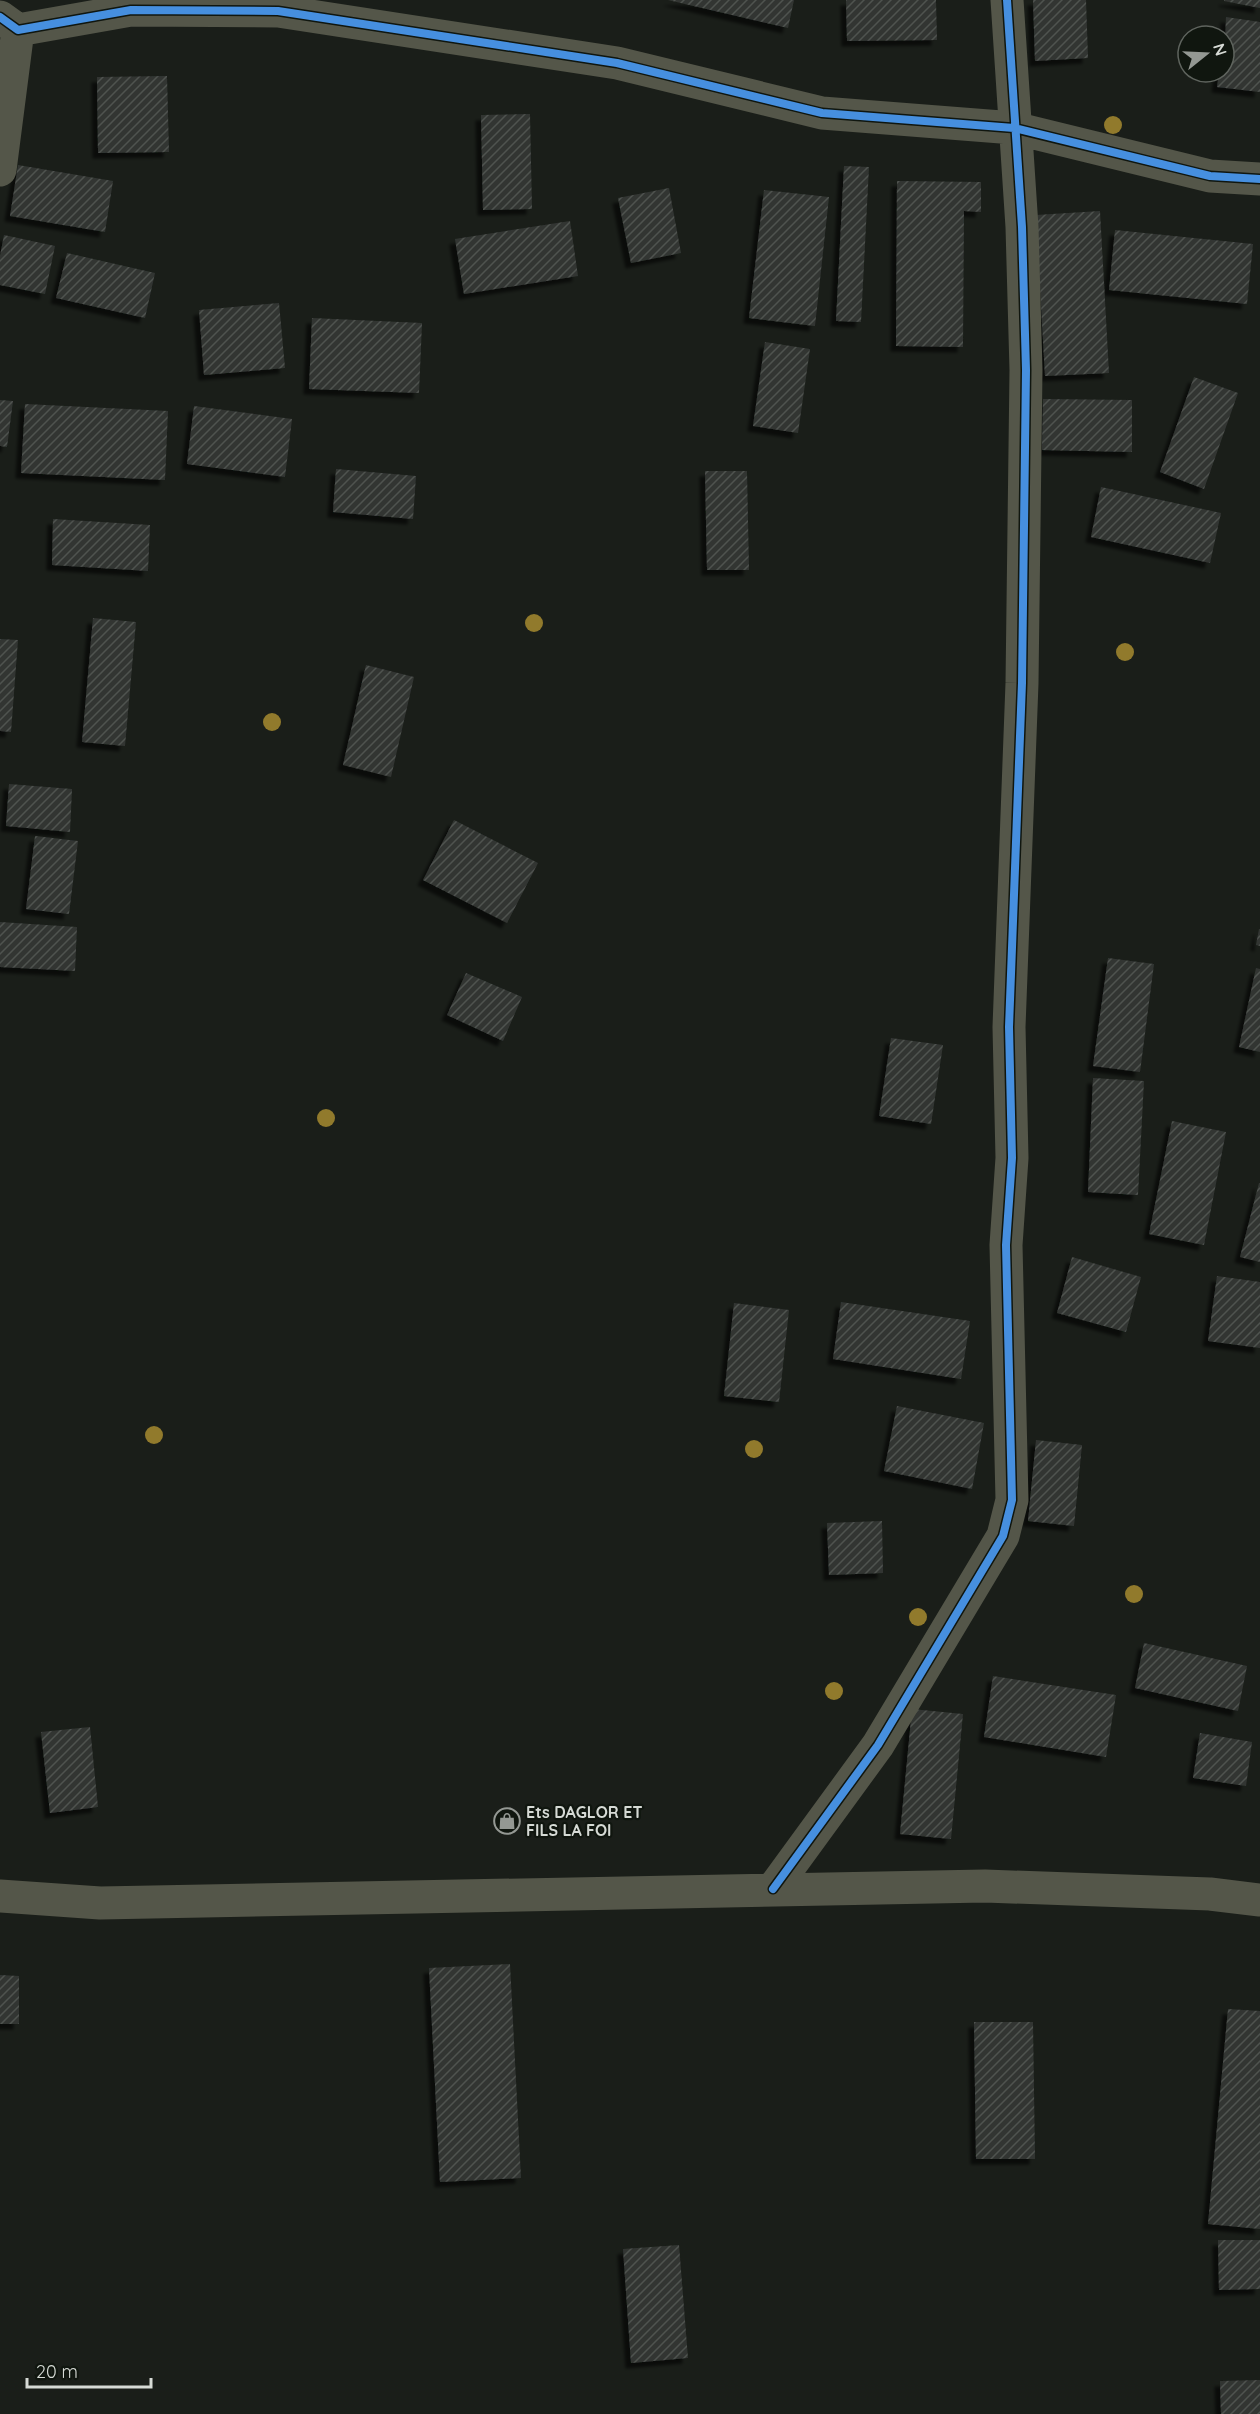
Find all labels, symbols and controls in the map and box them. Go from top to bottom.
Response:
north arrow [1176,24,1236,84]
text: N [1209,41,1232,58]
place label: Ets DAGLOR ET FILS LA FOI [526,1802,642,1840]
shop icon: Ets DAGLOR ET FILS LA FOI [492,1806,522,1836]
scale bar [27,2351,152,2389]
text: 20 m [36,2360,78,2383]

